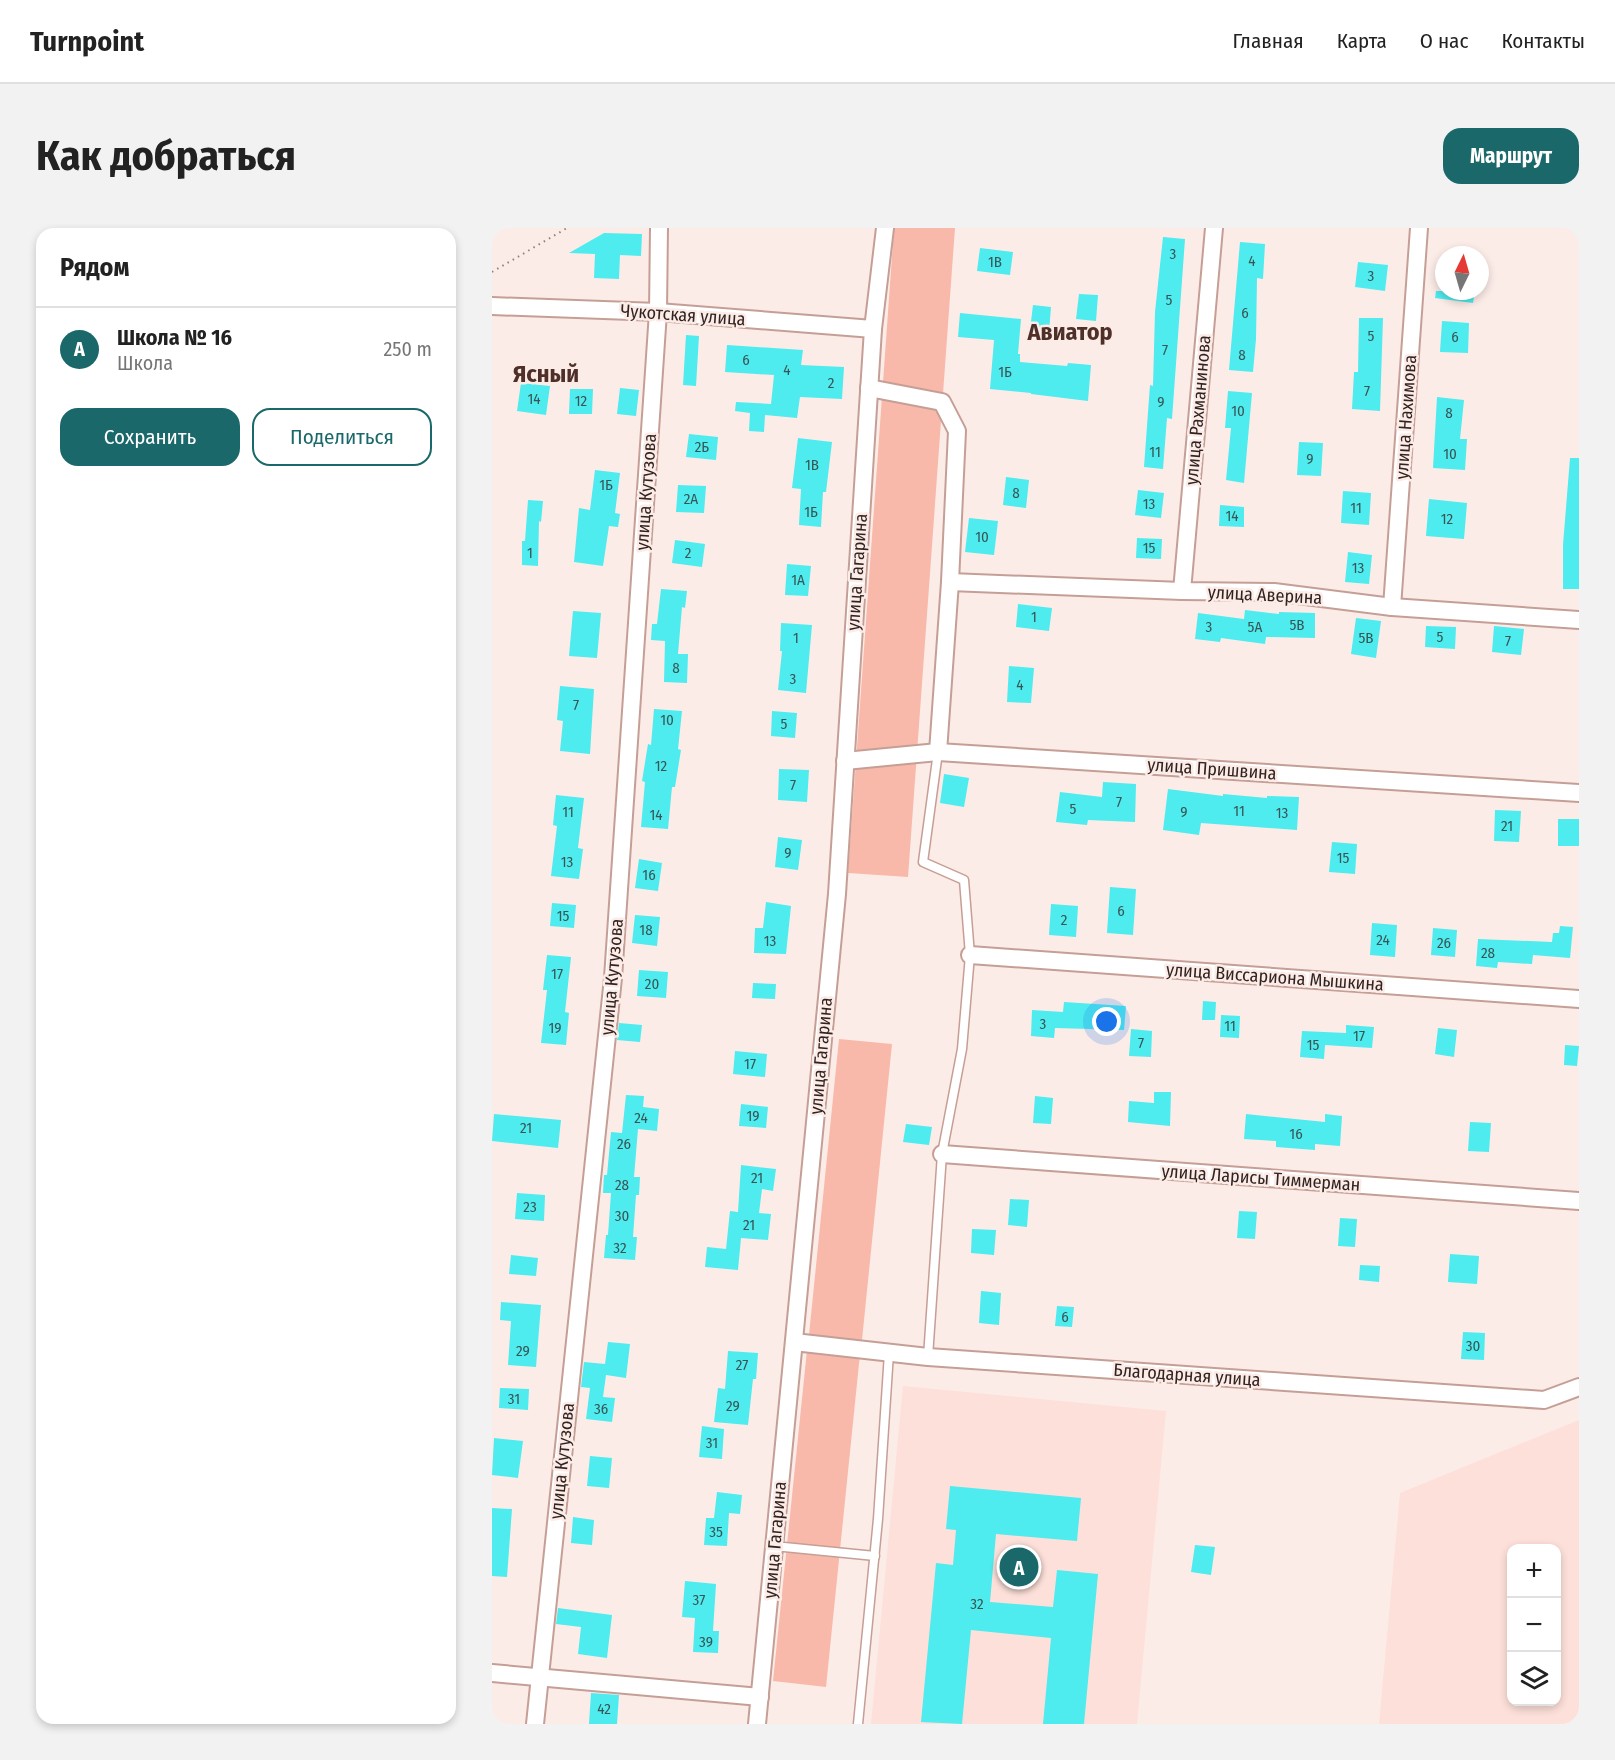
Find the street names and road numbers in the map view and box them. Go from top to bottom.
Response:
street label: Чукотская улица [620,300,746,330]
street label: улица Рахманинова [1180,334,1216,486]
street label: улица Нахимова [1391,354,1421,480]
street label: улица Кутузова [631,433,661,551]
street label: улица Гагарина [842,513,872,631]
street label: улица Аверина [1207,581,1323,609]
street label: улица Пришвина [1147,754,1277,784]
street label: улица Кутузова [596,918,628,1036]
street label: улица Виссариона Мышкина [1165,958,1385,996]
street label: улица Гагарина [805,996,837,1115]
street label: улица Ларисы Тиммерман [1161,1160,1361,1196]
street label: Благодарная улица [1113,1359,1261,1391]
street label: улица Кутузова [545,1401,579,1520]
street label: улица Гагарина [759,1480,791,1599]

